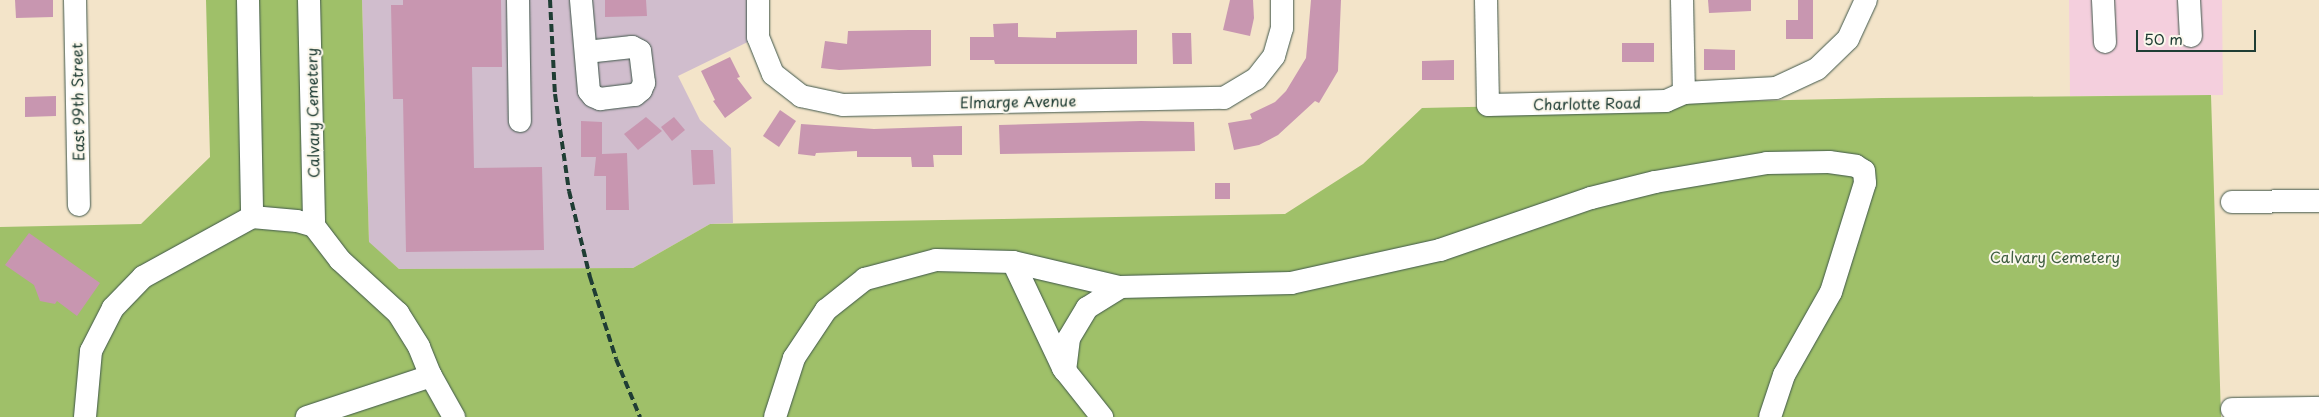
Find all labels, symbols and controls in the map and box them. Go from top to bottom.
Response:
scale bar [2139,20,2259,52]
text: 50 m [2144,27,2183,50]
street label: East 99th Street [67,43,87,161]
street label: Calvary Cemetery [302,47,322,179]
street label: Elmarge Avenue [960,91,1076,111]
street label: Charlotte Road [1532,93,1642,113]
park label: Calvary Cemetery [1989,248,2121,266]

